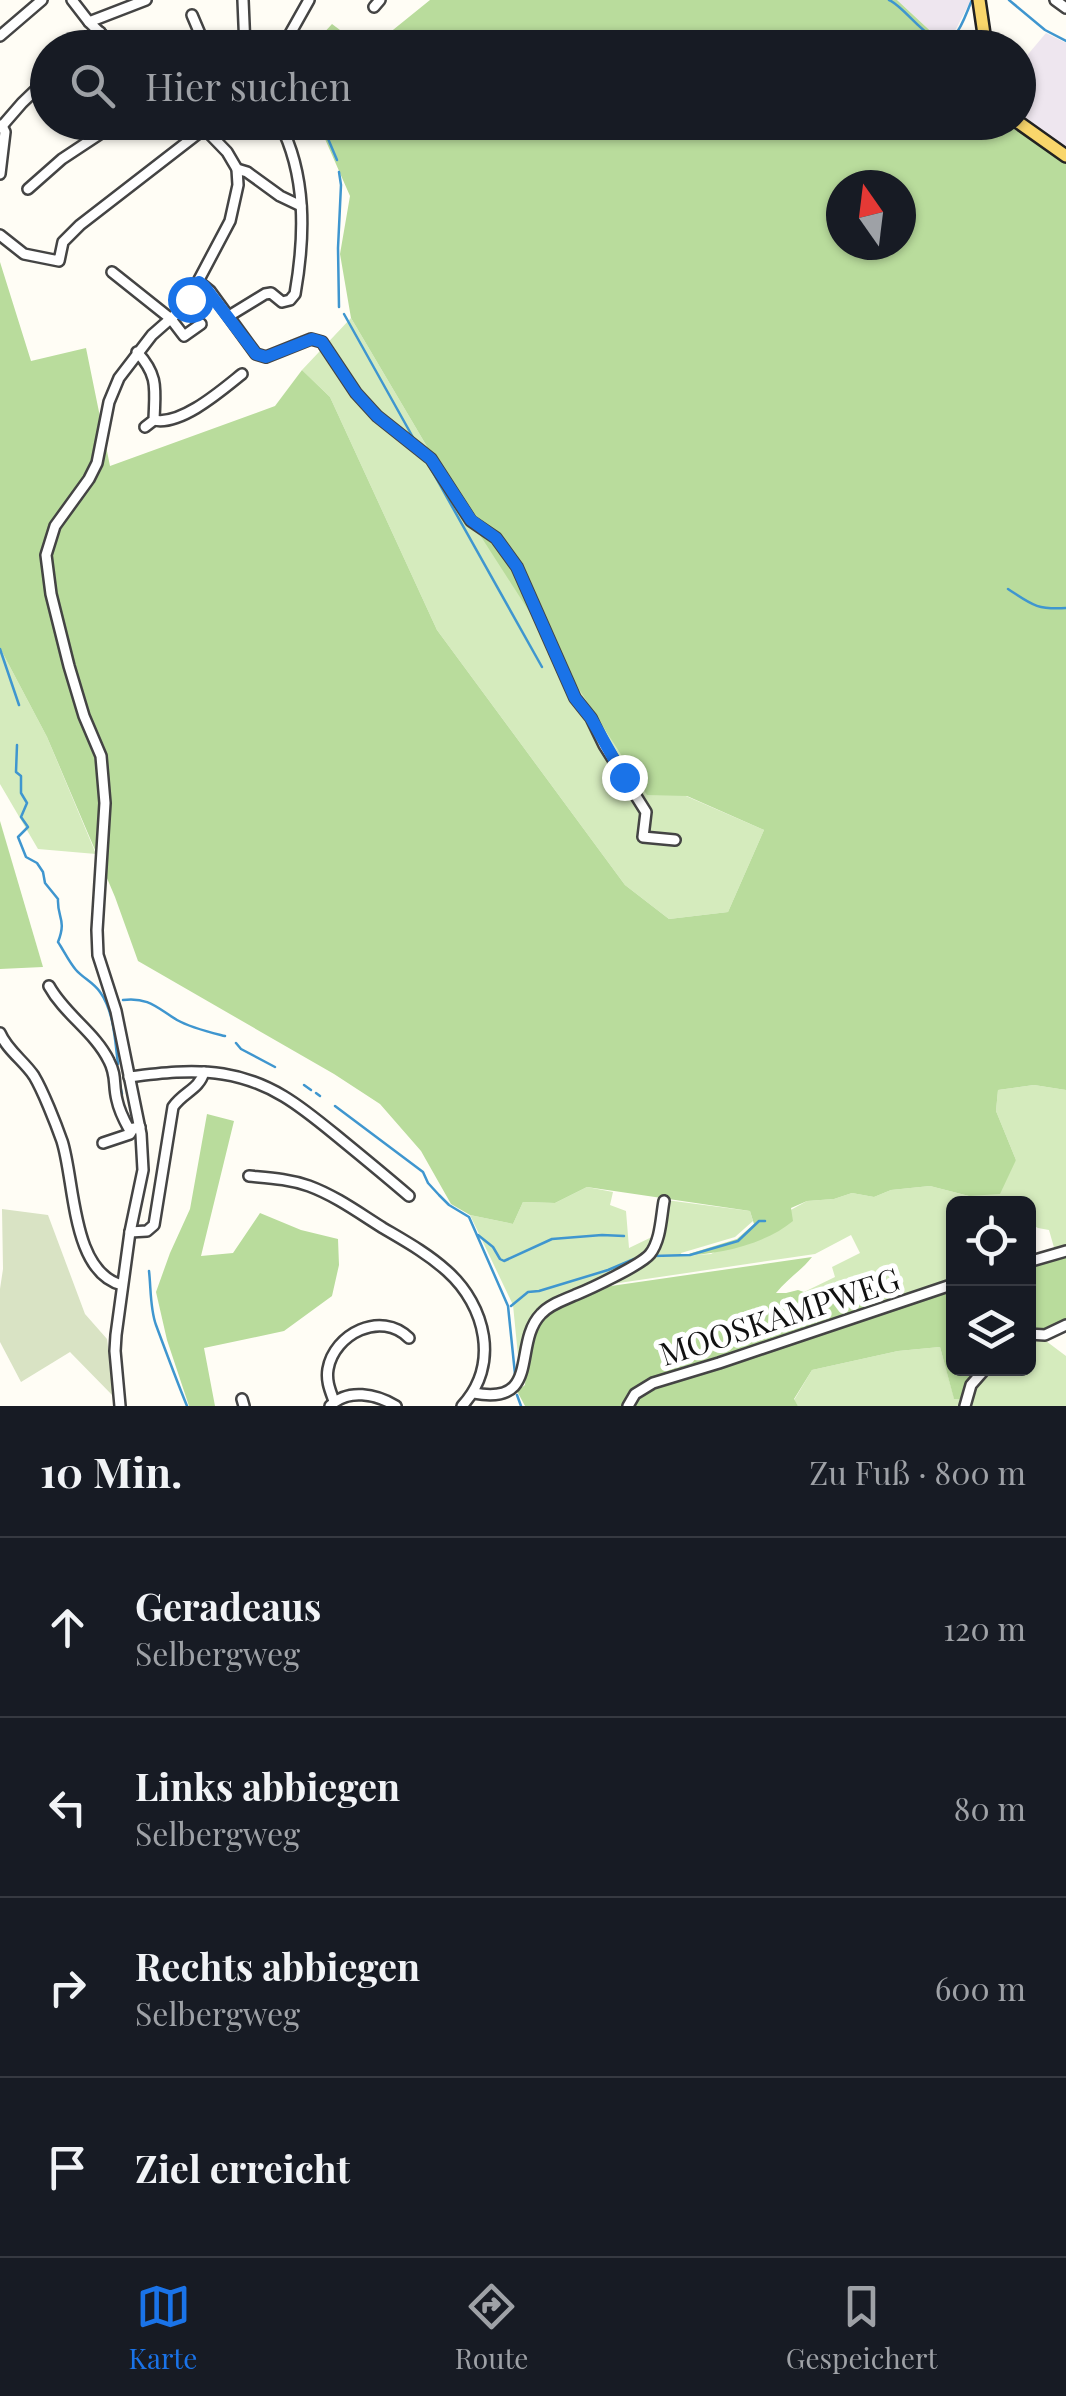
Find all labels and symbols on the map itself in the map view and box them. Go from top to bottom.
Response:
north arrow [826,170,916,260]
route start [168,277,214,323]
route end [602,755,648,801]
street label: MOOSKAMPWEG [653,1256,905,1374]

